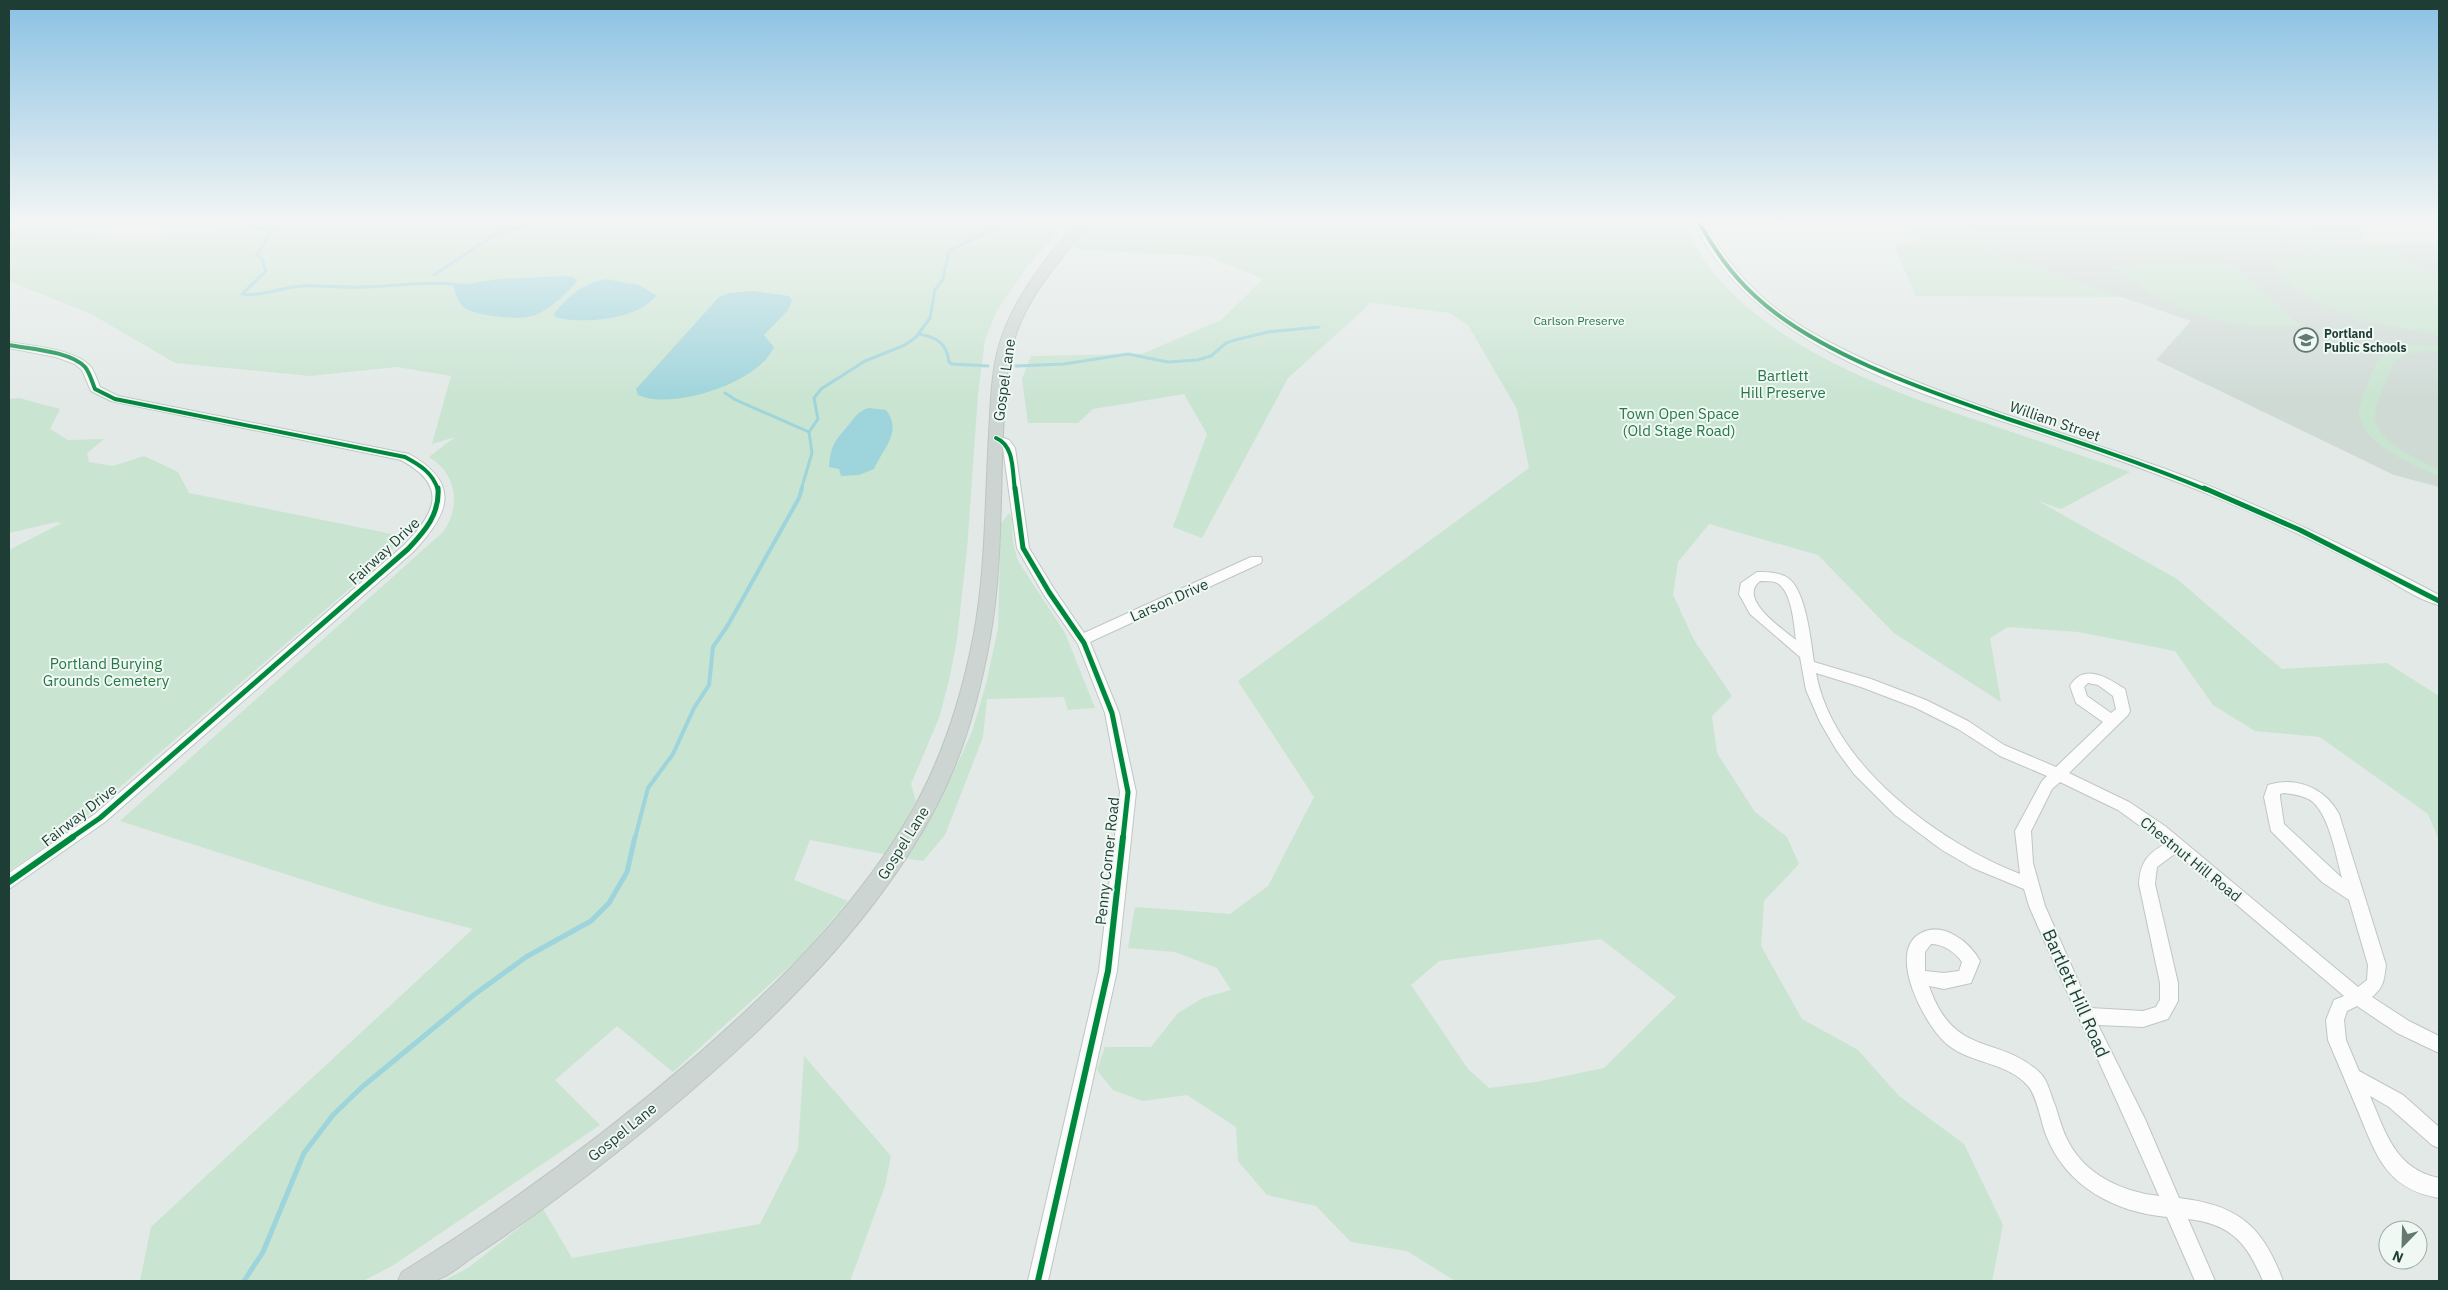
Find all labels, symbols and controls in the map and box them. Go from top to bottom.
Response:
park label: Carlson Preserve [1533,313,1625,328]
place label: Portland Public Schools [2324,326,2407,355]
school or university icon: Portland Public Schools [2293,327,2319,353]
street label: Gospel Lane [989,338,1019,422]
park label: Bartlett Hill Preserve [1740,366,1826,402]
street label: William Street [2007,397,2103,445]
park label: Town Open Space (Old Stage Road) [1619,404,1739,440]
street label: Fairway Drive [345,513,423,589]
street label: Larson Drive [1127,574,1211,626]
park label: Portland Burying Grounds Cemetery [43,654,170,690]
street label: Fairway Drive [38,780,120,850]
street label: Penny Corner Road [1091,796,1123,926]
street label: Gospel Lane [873,803,933,883]
street label: Chestnut Hill Road [2137,812,2245,906]
street label: Bartlett Hill Road [2037,925,2115,1061]
street label: Gospel Lane [584,1099,660,1165]
north arrow [2378,1220,2428,1270]
text: N [2390,1247,2406,1267]

